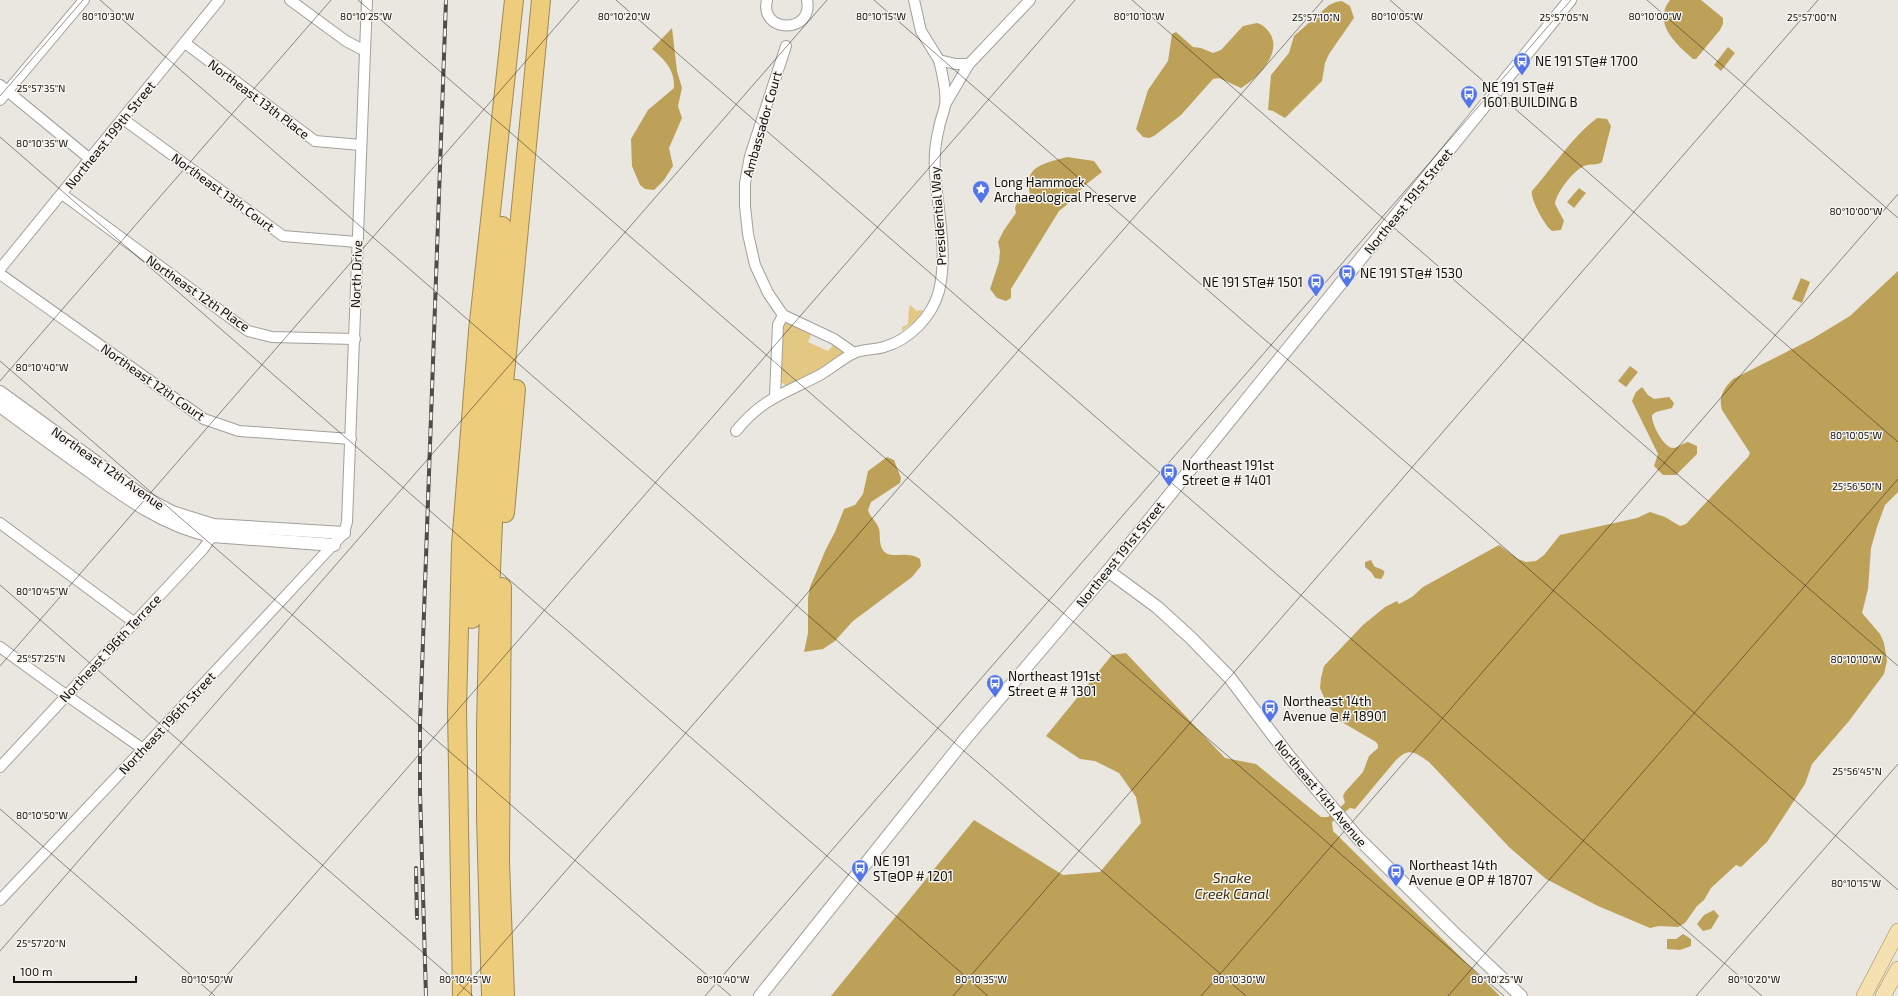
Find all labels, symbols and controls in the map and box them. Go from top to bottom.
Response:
text: 80°10'30"W [82,10,135,22]
text: 80°10'25"W [340,10,392,22]
text: 80°10'20"W [598,10,651,22]
text: 80°10'15"W [856,10,907,22]
text: 80°10'10"W [1114,10,1165,22]
text: 80°10'05"W [1371,10,1424,22]
text: 80°10'00"W [1629,10,1682,22]
text: 25°57'10"N [1292,11,1340,23]
text: 25°57'05"N [1539,11,1589,23]
text: 25°57'00"N [1787,11,1837,23]
bus stop icon: NE 191 ST@# 1700 [1512,51,1532,76]
place label: NE 191 ST@# 1700 [1535,53,1638,69]
street label: Northeast 13th Place [205,56,313,142]
street label: Ambassador Court [739,69,785,179]
street label: Northeast 199th Street [61,78,159,192]
place label: NE 191 ST@# 1601 BUILDING B [1482,79,1578,110]
text: 25°57'35"N [17,82,65,94]
bus stop icon: NE 191 ST@# 1601 BUILDING B [1459,84,1479,109]
text: 80°10'35"W [16,137,68,149]
street label: Northeast 191st Street [1360,145,1456,257]
street label: Northeast 13th Court [169,149,277,235]
street label: Presidential Way [927,166,949,266]
place label: Long Hammock Archaeological Preserve [994,174,1136,205]
place icon: Long Hammock Archaeological Preserve [971,179,991,204]
text: 80°10'00"W [1830,205,1883,217]
street label: North Drive [347,240,365,308]
street label: Northeast 12th Place [143,251,253,335]
bus stop icon: NE 191 ST@# 1530 [1337,263,1357,288]
place label: NE 191 ST@# 1530 [1360,265,1463,281]
bus stop icon: NE 191 ST@# 1501 [1306,272,1326,297]
place label: NE 191 ST@# 1501 [1202,274,1303,290]
street label: Northeast 12th Court [98,340,208,424]
text: 80°10'40"W [16,361,69,373]
street label: Northeast 12th Avenue [49,423,167,513]
text: 80°10'05"W [1830,429,1883,441]
place label: Northeast 191st Street @ # 1401 [1182,457,1274,488]
bus stop icon: Northeast 191st Street @ # 1401 [1159,462,1179,487]
text: 25°56'50"N [1832,480,1882,492]
street label: Northeast 191st Street [1072,498,1168,610]
text: 80°10'45"W [16,585,69,597]
street label: Northeast 196th Terrace [56,591,164,705]
text: 25°57'25"N [17,652,65,664]
text: 80°10'10"W [1831,653,1882,665]
street label: Northeast 196th Street [115,668,219,778]
place label: Northeast 191st Street @ # 1301 [1008,668,1100,699]
bus stop icon: Northeast 191st Street @ # 1301 [985,673,1005,698]
place label: Northeast 14th Avenue @ # 18901 [1283,693,1387,724]
bus stop icon: Northeast 14th Avenue @ # 18901 [1260,698,1280,723]
street label: Northeast 14th Avenue [1272,736,1370,850]
text: 25°56'45"N [1832,765,1882,777]
text: 80°10'50"W [16,809,69,821]
place label: NE 191 ST@OP # 1201 [873,853,953,884]
place label: Northeast 14th Avenue @ OP # 18707 [1409,857,1533,888]
bus stop icon: NE 191 ST@OP # 1201 [850,858,870,883]
bus stop icon: Northeast 14th Avenue @ OP # 18707 [1386,862,1406,887]
water label: Snake Creek Canal [1195,869,1269,902]
text: 80°10'15"W [1831,877,1882,889]
text: 25°57'20"N [16,937,66,949]
scale bar [14,958,136,984]
text: 100 m [20,964,52,978]
text: 80°10'50"W [181,973,234,985]
text: 80°10'45"W [439,973,492,985]
text: 80°10'40"W [697,973,750,985]
text: 80°10'35"W [955,973,1007,985]
text: 80°10'30"W [1213,973,1266,985]
text: 80°10'25"W [1471,973,1523,985]
text: 80°10'20"W [1728,973,1781,985]

